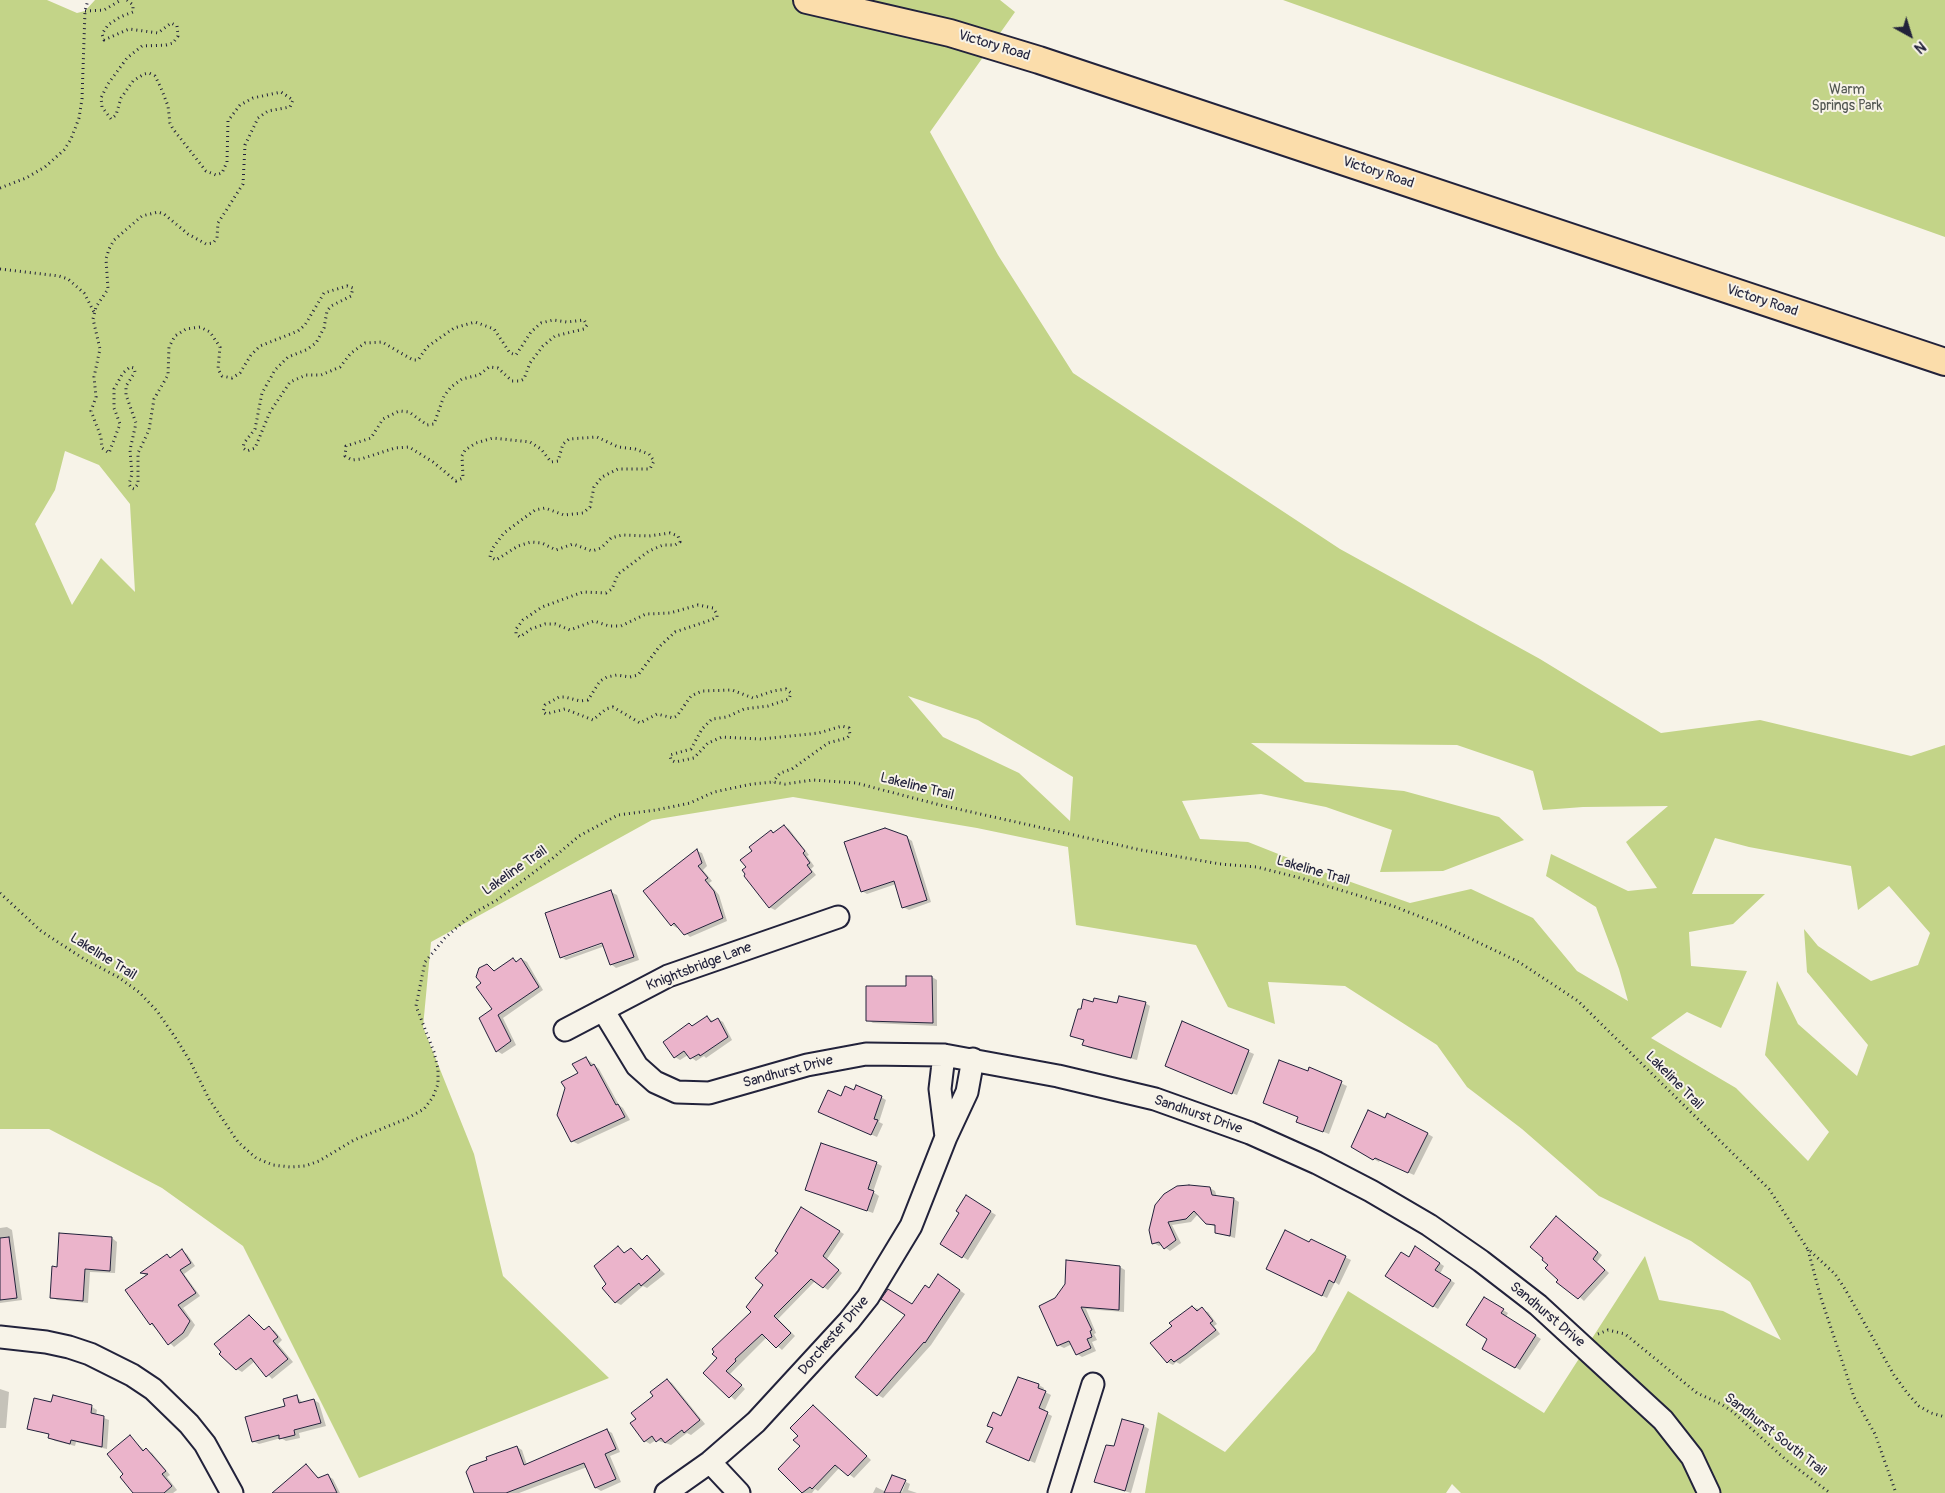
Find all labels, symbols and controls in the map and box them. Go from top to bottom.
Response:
north arrow [1885,10,1935,60]
street label: Victory Road [956,27,1032,65]
text: N [1911,37,1929,57]
park label: Warm Springs Park [1812,82,1882,114]
street label: Victory Road [1340,154,1416,192]
street label: Victory Road [1724,282,1800,320]
street label: Lakeline Trail [878,770,956,804]
street label: Lakeline Trail [479,843,551,899]
street label: Lakeline Trail [1274,853,1352,889]
street label: Lakeline Trail [67,930,139,984]
street label: Knightsbridge Lane [644,939,754,995]
street label: Lakeline Trail [1641,1048,1707,1114]
street label: Sandhurst Drive [741,1052,835,1092]
street label: Sandhurst Drive [1152,1092,1244,1138]
street label: Sandhurst Drive [1506,1279,1588,1351]
street label: Dorchester Drive [795,1293,873,1379]
street label: Sandhurst South Trail [1720,1390,1830,1480]

